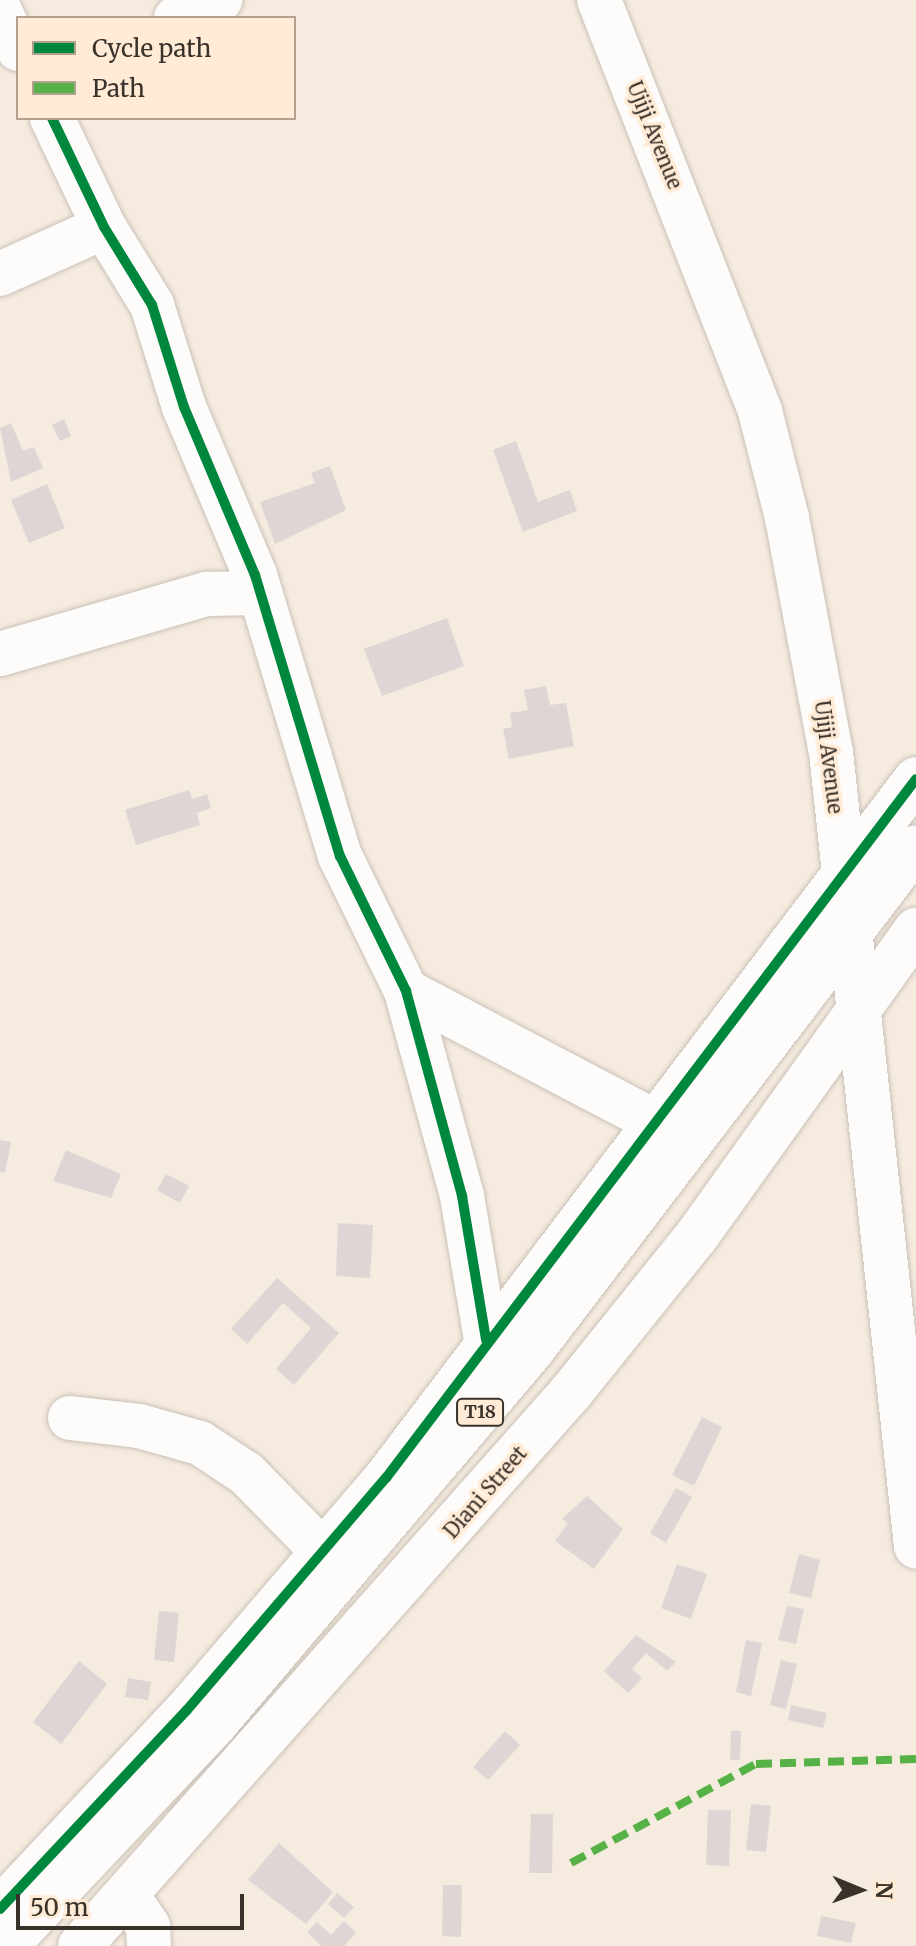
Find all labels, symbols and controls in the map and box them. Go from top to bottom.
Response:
legend [16,16,296,120]
text: Cycle path [92,33,211,64]
text: Path [92,73,145,104]
street label: Ujiji Avenue [623,78,687,192]
street label: Ujiji Avenue [810,699,848,815]
road number: T18 [456,1398,504,1426]
street label: Diani Street [439,1441,531,1543]
north arrow [820,1850,900,1930]
scale bar [20,1878,248,1928]
text: N [870,1881,898,1899]
text: 50 m [30,1892,89,1923]

